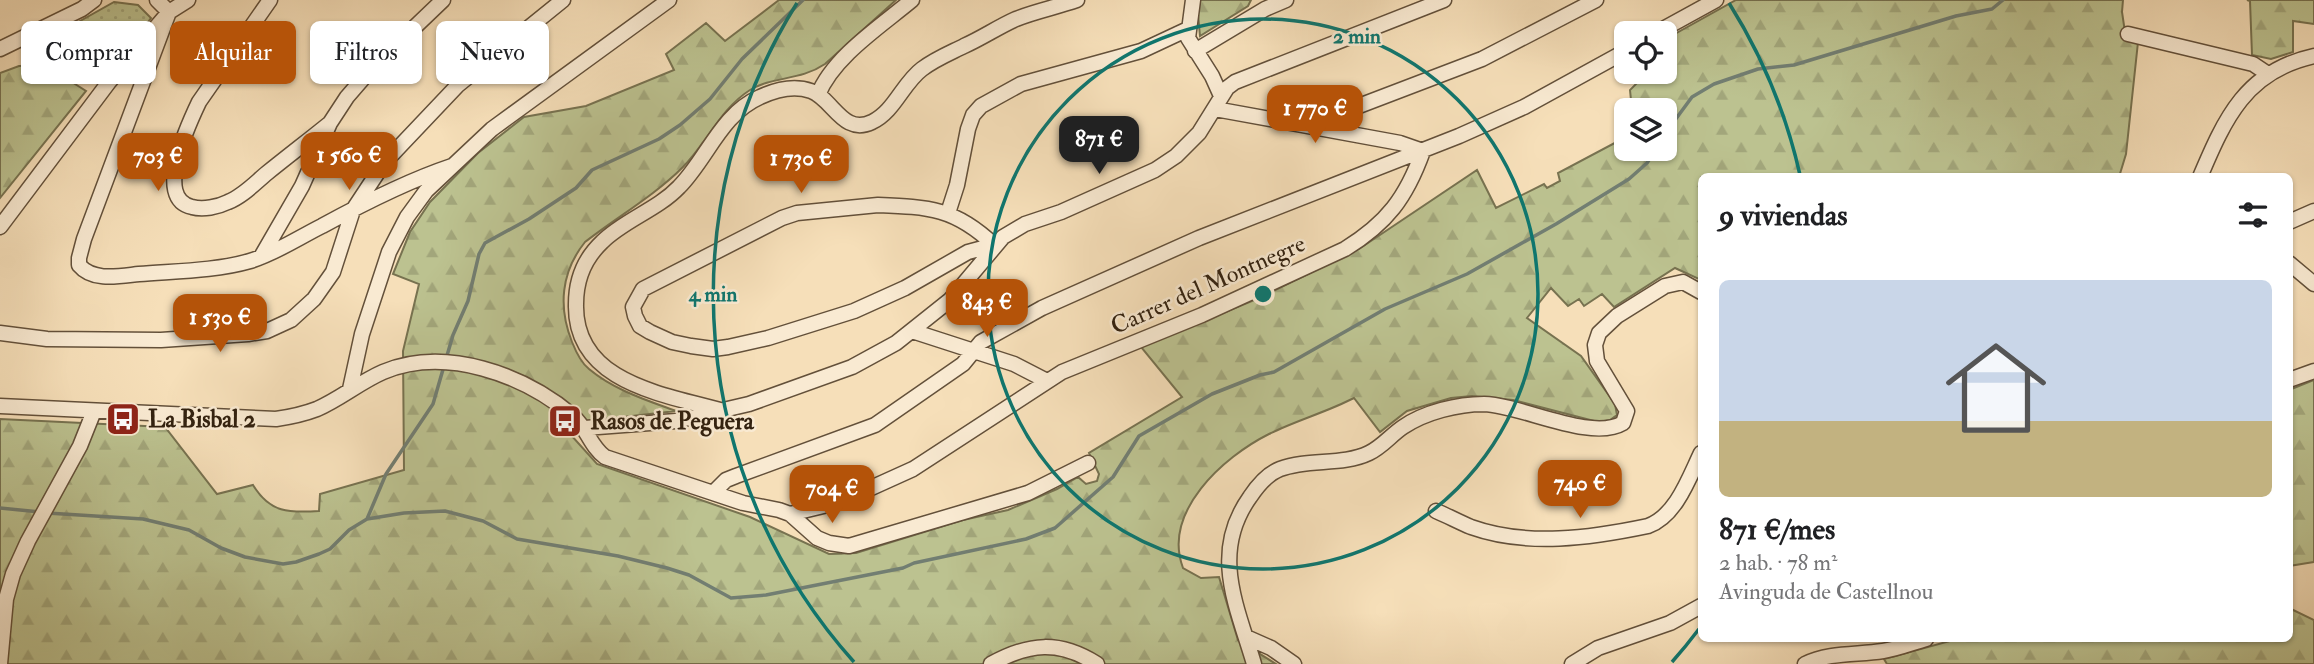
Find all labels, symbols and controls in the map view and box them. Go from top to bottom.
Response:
chip: Comprar [21,21,156,84]
chip: Alquilar [170,21,296,84]
chip: Filtros [310,21,422,84]
chip: Nuevo [436,21,549,84]
map controls [1614,21,1677,161]
button: locate [1614,21,1677,84]
text: 2 min [1333,23,1381,50]
pin: 1 770 € [1250,86,1380,145]
text: 1 770 € [1283,93,1347,122]
button: layers [1614,98,1677,161]
pin: 871 € [1050,116,1148,176]
text: 871 € [1075,124,1123,153]
pin: 1 560 € [284,132,414,192]
pin: 703 € [109,134,207,193]
pin: 1 730 € [736,136,866,195]
text: 1 560 € [317,140,381,169]
text: 703 € [133,141,183,170]
text: 1 730 € [770,143,832,172]
icon: filters [2234,196,2272,234]
text: 9 viviendas [1719,197,1848,234]
street label: Carrer del Montnegre [1106,228,1310,342]
pin: 843 € [938,280,1036,339]
text: 4 min [688,281,737,308]
centre of rings [1251,282,1275,306]
text: 843 € [962,287,1012,316]
pin: 1 530 € [155,294,285,354]
text: 1 530 € [189,302,251,331]
icon: home [1933,325,2059,451]
bus stop icon: La Bisbal 2 [104,400,142,438]
bus stop icon: Rasos de Peguera [546,402,584,440]
place label: La Bisbal 2 [148,404,256,435]
place label: Rasos de Peguera [590,406,755,437]
pin: 740 € [1531,461,1629,520]
pin: 704 € [783,466,881,525]
text: 740 € [1554,468,1606,497]
text: 704 € [806,473,858,502]
text: 871 €/mes [1719,511,1835,548]
text: 2 hab. · 78 m² [1719,548,1837,577]
text: Avinguda de Castellnou [1719,577,1933,606]

